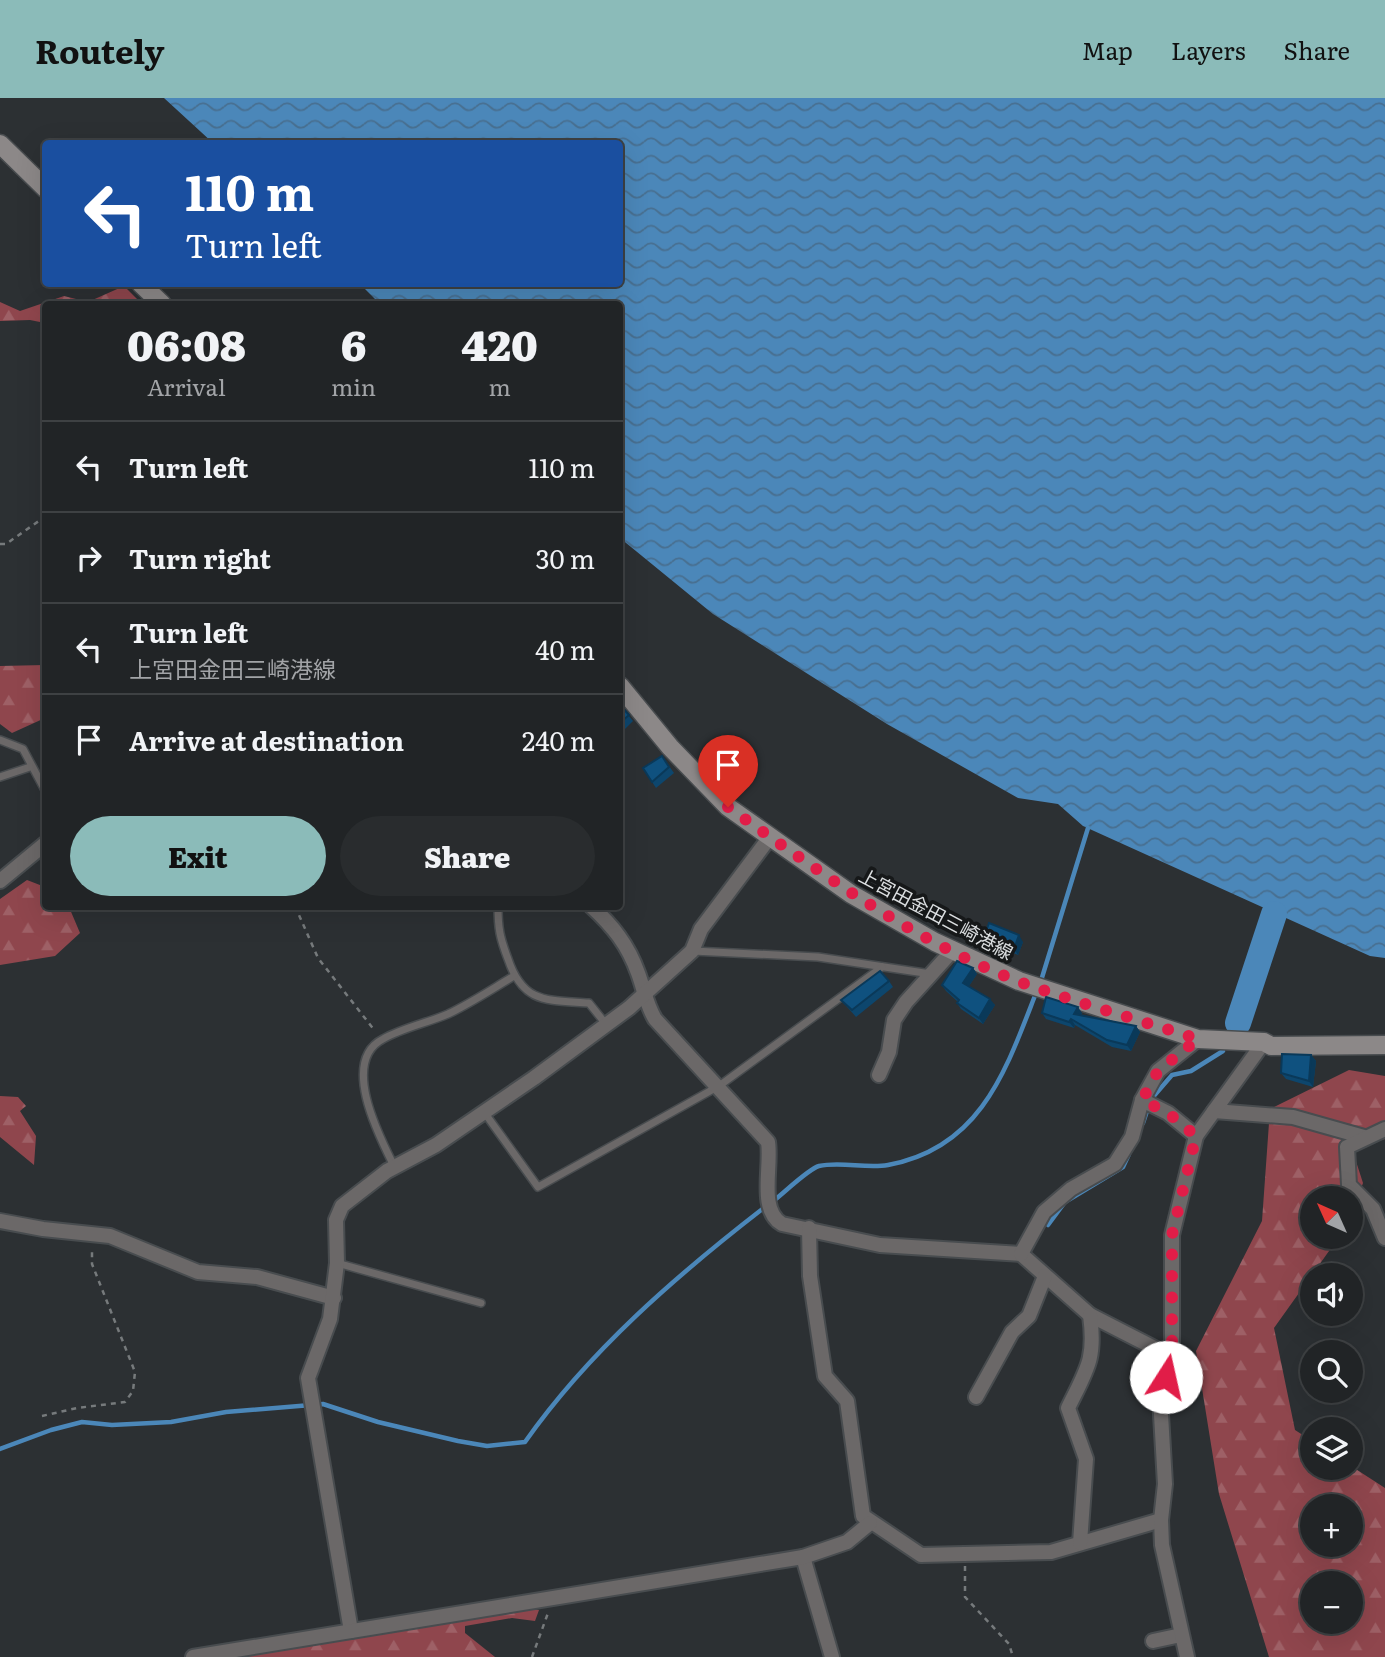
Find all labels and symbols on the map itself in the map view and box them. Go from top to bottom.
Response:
pin [698,735,758,807]
street label: 上宮田金田三崎港線 [854,861,1019,966]
north arrow [1300,1186,1363,1250]
position arrow [1129,1340,1203,1414]

